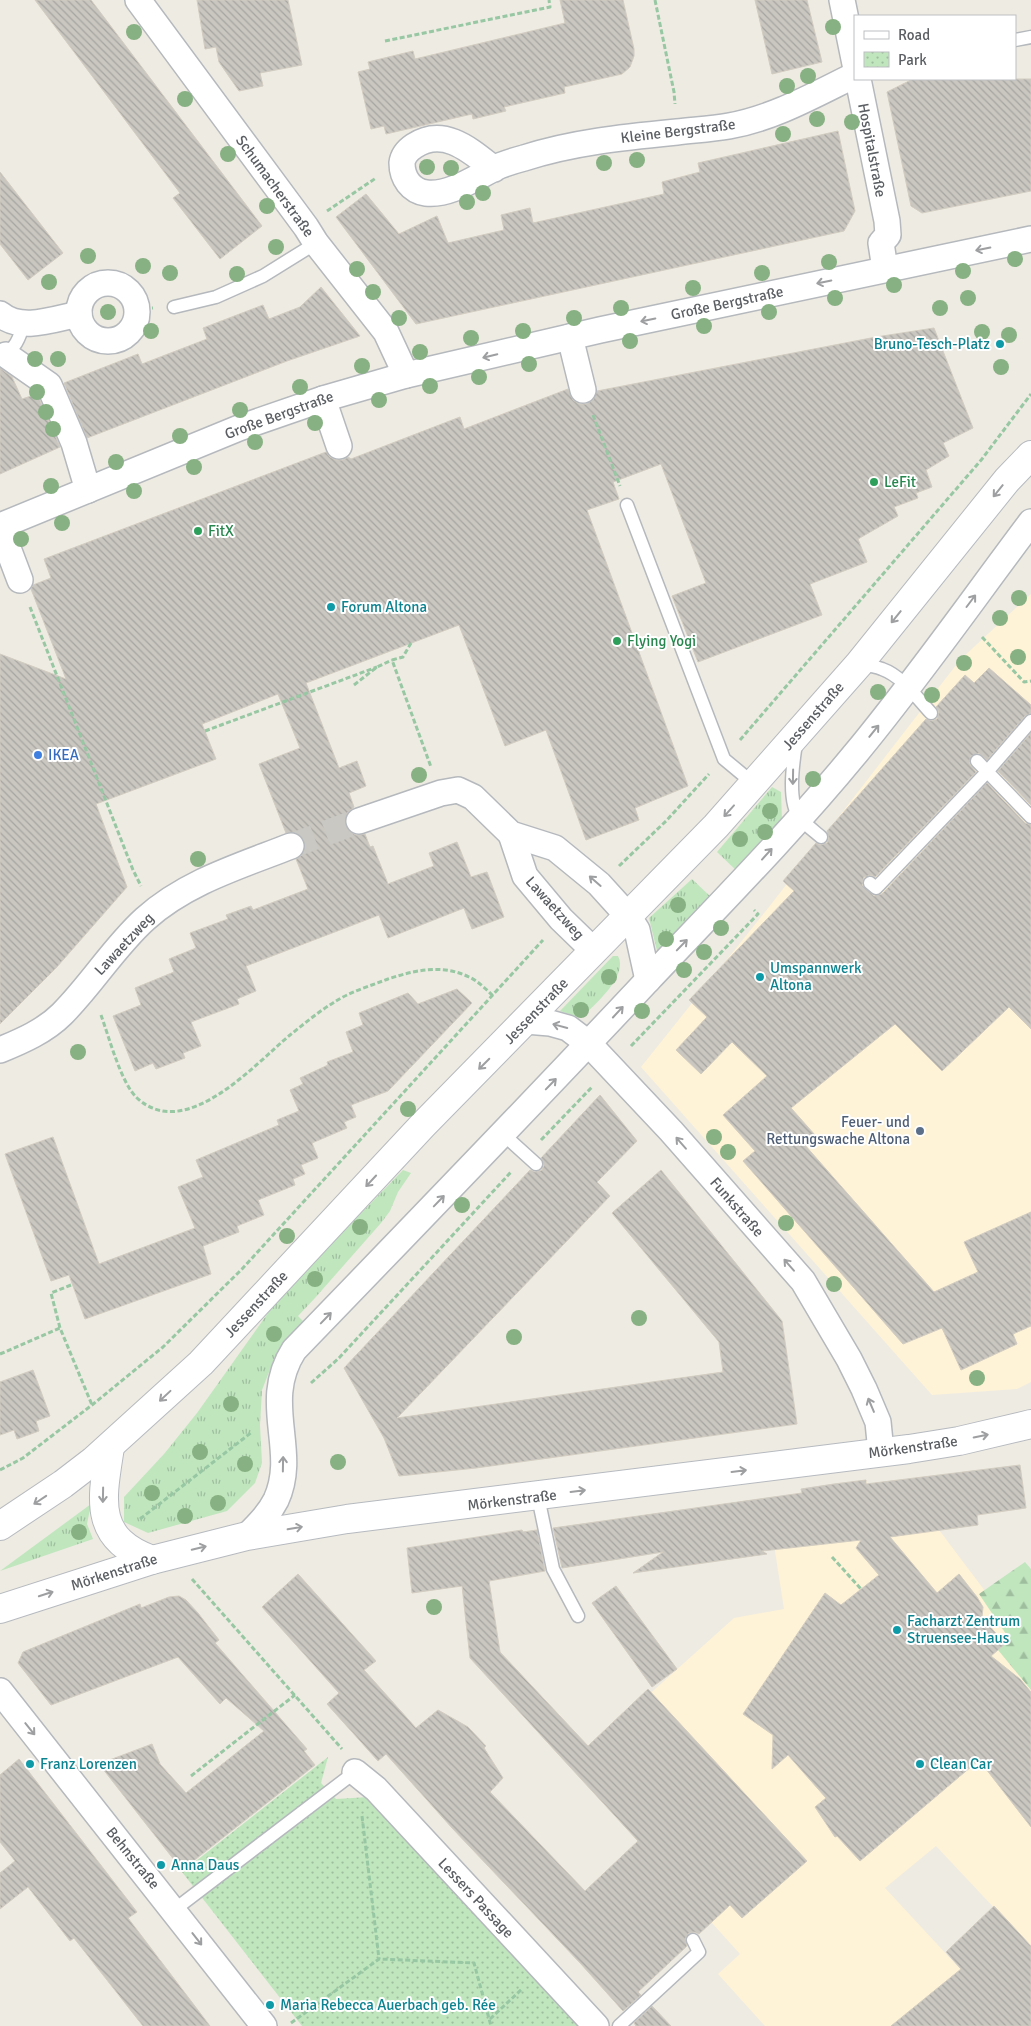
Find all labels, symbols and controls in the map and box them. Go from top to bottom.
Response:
legend [854,15,1016,80]
text: Road [898,26,930,44]
text: Park [898,51,927,69]
street label: Hospitalstraße [854,101,890,199]
street label: Kleine Bergstraße [620,115,736,147]
street label: Schumacherstraße [232,132,318,240]
one-way arrow [976,245,992,254]
one-way arrow [817,278,833,287]
street label: Große Bergstraße [669,282,785,324]
one-way arrow [640,315,656,325]
place label: Bruno-Tesch-Platz [874,335,990,353]
marker: Bruno-Tesch-Platz [994,338,1006,350]
one-way arrow [482,352,498,361]
street label: Große Bergstraße [222,387,336,443]
place label: LeFit [884,473,916,491]
marker: LeFit [868,476,880,488]
one-way arrow [993,484,1004,497]
place label: FitX [208,522,234,540]
marker: FitX [192,525,204,537]
one-way arrow [966,595,977,608]
place label: Forum Altona [341,598,427,616]
marker: Forum Altona [325,601,337,613]
one-way arrow [891,610,902,623]
place label: Flying Yogi [627,632,696,650]
marker: Flying Yogi [611,635,623,647]
street label: Jessenstraße [778,678,848,754]
one-way arrow [868,725,879,738]
place label: IKEA [48,746,79,764]
marker: IKEA [32,749,44,761]
one-way arrow [788,768,798,785]
one-way arrow [723,805,735,818]
one-way arrow [761,847,773,860]
street label: Lawaetzweg [522,873,588,943]
one-way arrow [589,876,602,887]
street label: Lawaetzweg [90,909,158,979]
one-way arrow [675,939,688,951]
place label: Umspannwerk Altona [770,959,862,994]
marker: Umspannwerk Altona [754,971,766,983]
street label: Jessenstraße [500,974,572,1048]
one-way arrow [612,1006,624,1019]
one-way arrow [552,1021,568,1030]
one-way arrow [478,1057,490,1070]
one-way arrow [545,1077,557,1090]
place label: Feuer- und Rettungswache Altona [766,1113,910,1148]
marker: Feuer- und Rettungswache Altona [914,1125,926,1137]
one-way arrow [676,1137,687,1150]
one-way arrow [365,1174,377,1187]
street label: Funkstraße [706,1174,768,1240]
one-way arrow [432,1195,444,1207]
one-way arrow [783,1259,795,1272]
street label: Jessenstraße [221,1267,291,1341]
one-way arrow [320,1311,332,1324]
one-way arrow [159,1390,172,1402]
one-way arrow [865,1398,875,1413]
one-way arrow [973,1431,989,1441]
street label: Mörkenstraße [867,1432,959,1462]
one-way arrow [278,1456,288,1472]
one-way arrow [731,1465,747,1475]
street label: Mörkenstraße [466,1486,558,1514]
one-way arrow [570,1486,586,1496]
one-way arrow [99,1487,108,1503]
one-way arrow [34,1495,48,1505]
one-way arrow [287,1523,303,1533]
one-way arrow [190,1543,206,1552]
street label: Mörkenstraße [68,1550,160,1594]
one-way arrow [38,1589,54,1598]
place label: Facharzt Zentrum Struensee-Haus [907,1612,1020,1647]
marker: Facharzt Zentrum Struensee-Haus [891,1624,903,1636]
one-way arrow [25,1722,36,1735]
place label: Franz Lorenzen [40,1755,137,1773]
place label: Clean Car [930,1755,992,1773]
marker: Franz Lorenzen [24,1758,36,1770]
marker: Clean Car [914,1758,926,1770]
street label: Behnstraße [103,1823,163,1893]
street label: Lessers Passage [434,1854,518,1942]
place label: Anna Daus [171,1856,240,1874]
marker: Anna Daus [155,1859,167,1871]
one-way arrow [191,1932,202,1945]
place label: Maria Rebecca Auerbach geb. Rée [280,1996,496,2014]
marker: Maria Rebecca Auerbach geb. Rée [264,1999,276,2011]

